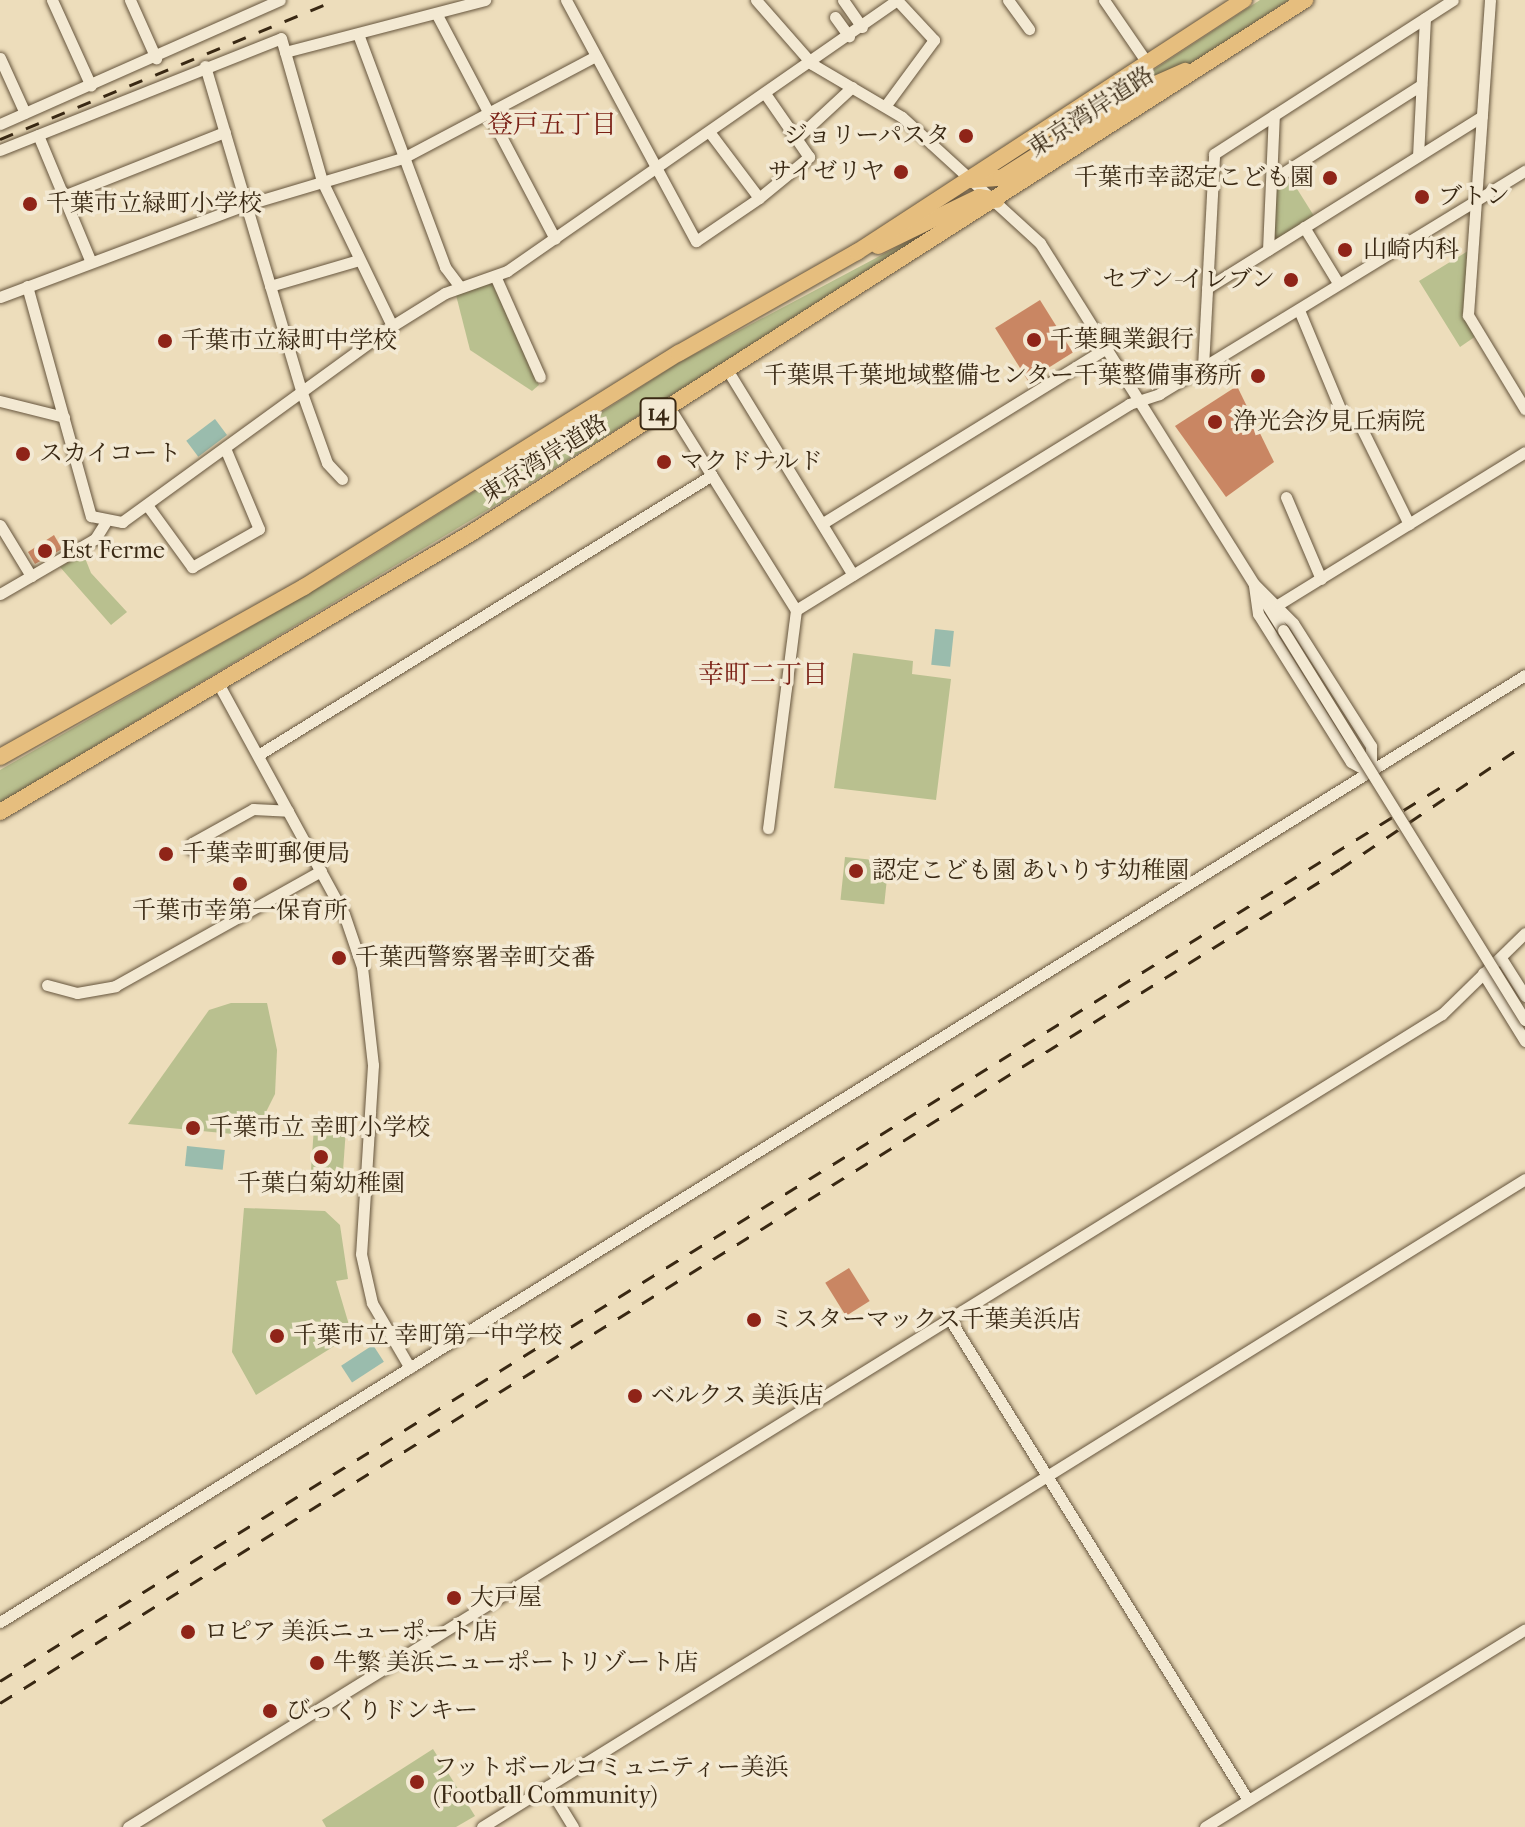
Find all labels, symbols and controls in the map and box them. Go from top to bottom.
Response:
street label: 東京湾岸道路 [1023,61,1159,163]
district label: 登戸五丁目 [487,109,617,141]
place label: ジョリーパスタ [782,122,950,150]
marker: ジョリーパスタ [957,127,975,145]
place label: サイゼリヤ [765,158,885,186]
marker: サイゼリヤ [892,163,910,181]
place label: 千葉市幸認定こども園 [1074,164,1314,192]
marker: 千葉市幸認定こども園 [1321,169,1339,187]
place label: ブトン [1438,183,1510,211]
marker: ブトン [1413,188,1431,206]
place label: 千葉市立緑町小学校 [46,190,262,218]
marker: 千葉市立緑町小学校 [21,195,39,213]
place label: 山崎内科 [1363,236,1459,264]
marker: 山崎内科 [1334,239,1356,261]
place label: セブン-イレブン [1101,266,1275,294]
marker: セブン-イレブン [1282,271,1300,289]
place label: 千葉興業銀行 [1050,326,1194,354]
place label: 千葉市立緑町中学校 [181,327,397,355]
marker: 千葉興業銀行 [1025,331,1043,349]
marker: 千葉市立緑町中学校 [156,332,174,350]
place label: 千葉県千葉地域整備センター千葉整備事務所 [762,362,1242,390]
marker: 千葉県千葉地域整備センター千葉整備事務所 [1249,367,1267,385]
road number: 14 [638,396,678,432]
place label: 浄光会汐見丘病院 [1233,408,1425,436]
street label: 東京湾岸道路 [475,409,613,509]
marker: 浄光会汐見丘病院 [1204,411,1226,433]
place label: スカイコート [39,440,183,468]
marker: スカイコート [14,445,32,463]
place label: マクドナルド [680,448,824,476]
marker: マクドナルド [655,453,673,471]
place label: Est Ferme [61,537,165,565]
marker: Est Ferme [36,542,54,560]
district label: 幸町二丁目 [698,659,828,691]
place label: 千葉幸町郵便局 [182,840,350,868]
marker: 千葉幸町郵便局 [157,845,175,863]
place label: 認定こども園 あいりす幼稚園 [872,857,1189,885]
marker: 認定こども園 あいりす幼稚園 [847,862,865,880]
marker: 千葉市幸第一保育所 [231,875,249,893]
place label: 千葉市幸第一保育所 [132,897,348,925]
place label: 千葉西警察署幸町交番 [355,944,595,972]
marker: 千葉西警察署幸町交番 [330,949,348,967]
place label: 千葉市立 幸町小学校 [209,1114,430,1142]
marker: 千葉市立 幸町小学校 [184,1119,202,1137]
marker: 千葉白菊幼稚園 [312,1148,330,1166]
place label: 千葉白菊幼稚園 [237,1170,405,1198]
place label: ミスターマックス千葉美浜店 [770,1306,1082,1334]
marker: ミスターマックス千葉美浜店 [745,1311,763,1329]
place label: 千葉市立 幸町第一中学校 [293,1322,562,1350]
marker: 千葉市立 幸町第一中学校 [268,1327,286,1345]
place label: ベルクス 美浜店 [651,1382,824,1410]
marker: ベルクス 美浜店 [626,1387,644,1405]
place label: 大戸屋 [470,1584,542,1612]
marker: 大戸屋 [445,1589,463,1607]
place label: ロピア 美浜ニューポート店 [204,1618,497,1646]
marker: ロピア 美浜ニューポート店 [179,1623,197,1641]
place label: 牛繁 美浜ニューポートリゾート店 [333,1649,698,1677]
marker: 牛繁 美浜ニューポートリゾート店 [308,1654,326,1672]
place label: びっくりドンキー [286,1697,478,1725]
marker: びっくりドンキー [261,1702,279,1720]
place label: フットボールコミュニティー美浜 (Football Community) [433,1754,793,1810]
marker: フットボールコミュニティー美浜 (Football Community) [408,1773,426,1791]

